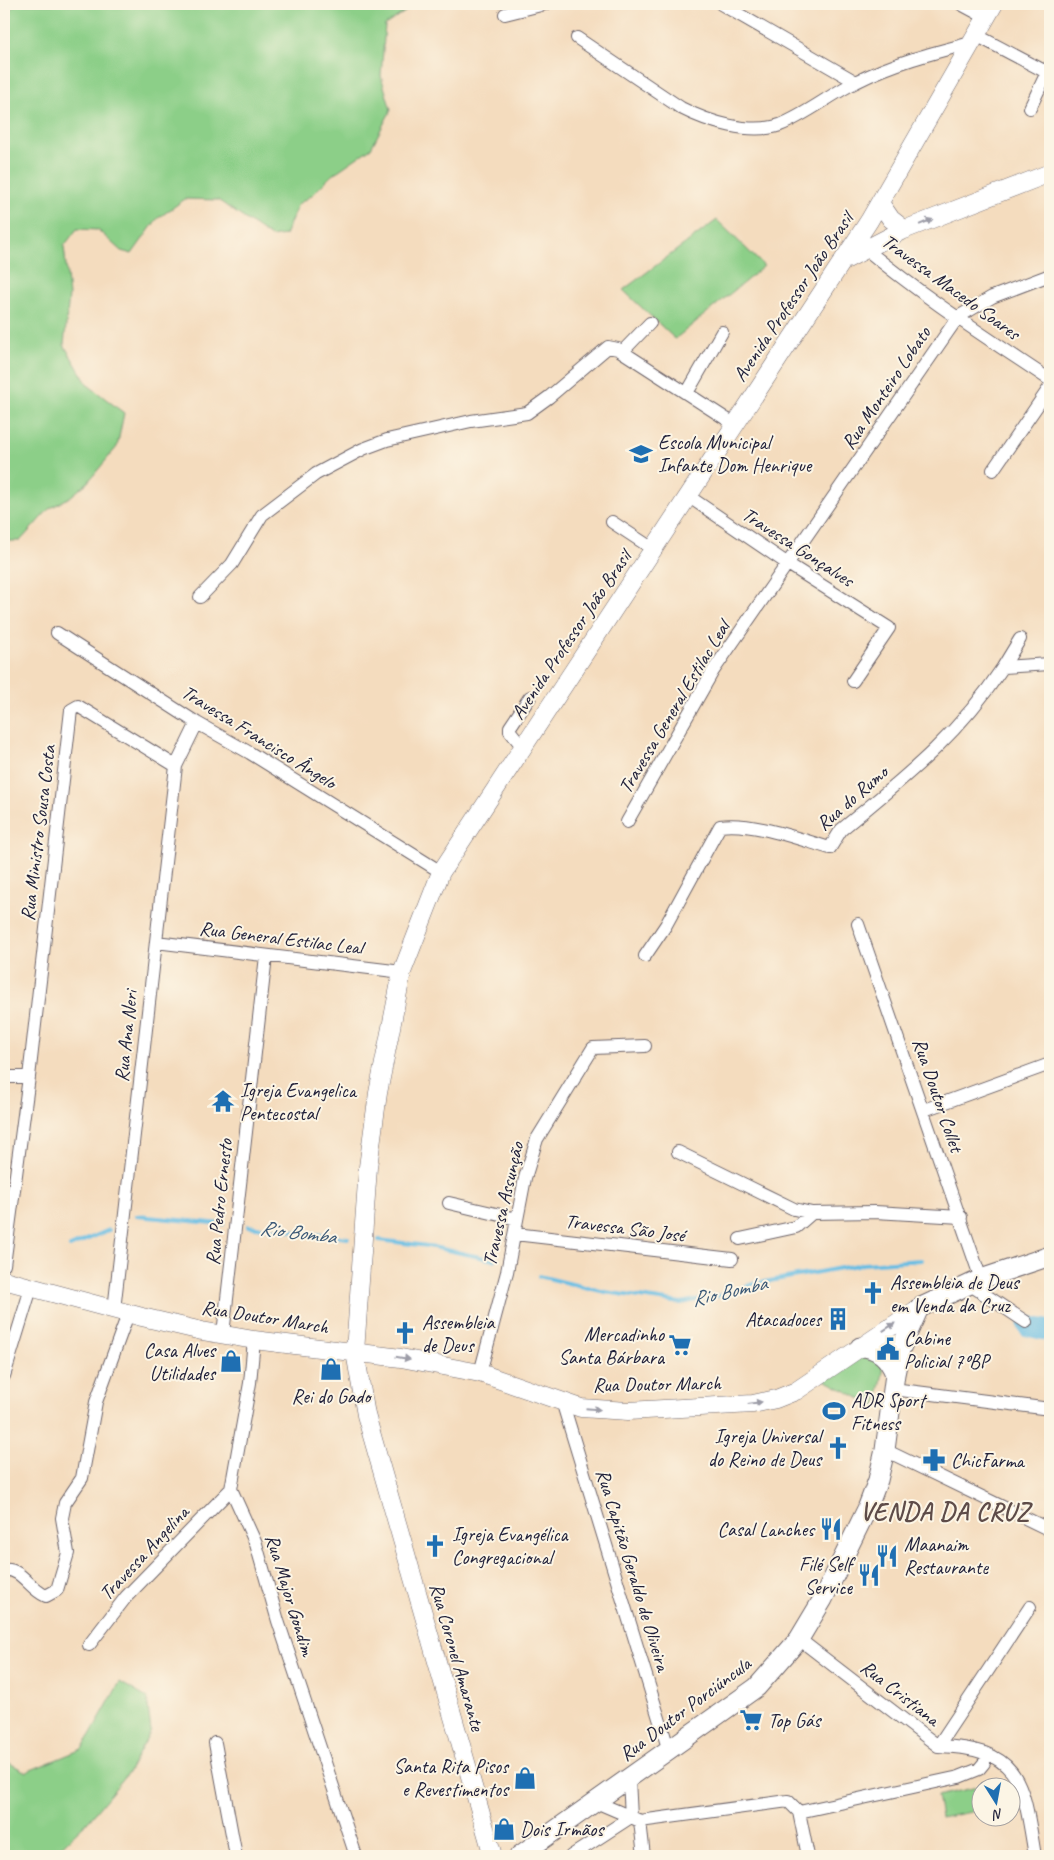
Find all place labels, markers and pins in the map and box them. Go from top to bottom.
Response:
place label: Escola Municipal Infante Dom Henrique [658,430,813,478]
school or university icon: Escola Municipal Infante Dom Henrique [628,441,654,467]
place label: Igreja Evangelica Pentecostal [240,1078,358,1126]
temple icon: Igreja Evangelica Pentecostal [210,1088,236,1114]
place label: Assembleia de Deus em Venda da Cruz [890,1270,1021,1318]
church icon: Assembleia de Deus em Venda da Cruz [860,1280,886,1306]
building icon: Atacadoces [825,1306,851,1332]
place label: Atacadoces [745,1307,823,1332]
place label: Assembleia de Deus [422,1310,495,1358]
church icon: Assembleia de Deus [392,1320,418,1346]
place label: Mercadinho Santa Bárbara [558,1322,666,1370]
place label: Cabine Policial 7ºBP [904,1326,991,1374]
supermarket icon: Mercadinho Santa Bárbara [667,1332,693,1358]
public building icon: Cabine Policial 7ºBP [875,1336,901,1362]
place label: Casa Alves Utilidades [144,1338,217,1386]
shop icon: Casa Alves Utilidades [218,1348,244,1374]
shop icon: Rei do Gado [318,1356,344,1382]
place label: Rei do Gado [292,1384,372,1409]
place label: ADR Sport Fitness [851,1388,928,1436]
sports icon: ADR Sport Fitness [821,1398,847,1424]
place label: Igreja Universal do Reino de Deus [708,1424,825,1472]
church icon: Igreja Universal do Reino de Deus [825,1435,851,1461]
pharmacy icon: ChicFarma [921,1447,947,1473]
place label: ChicFarma [951,1448,1026,1473]
restaurant icon: Casal Lanches [818,1516,844,1542]
place label: Casal Lanches [718,1517,816,1542]
place label: Igreja Evangélica Congregacional [452,1522,569,1570]
place label: Maanaim Restaurante [904,1532,989,1580]
church icon: Igreja Evangélica Congregacional [422,1533,448,1559]
restaurant icon: Maanaim Restaurante [874,1543,900,1569]
place label: Filé Self Service [799,1552,856,1600]
restaurant icon: Filé Self Service [856,1562,882,1588]
supermarket icon: Top Gás [738,1707,764,1733]
place label: Top Gás [768,1708,823,1733]
place label: Santa Rita Pisos e Revestimentos [393,1754,510,1802]
shop icon: Santa Rita Pisos e Revestimentos [512,1765,538,1791]
shop icon: Dois Irmãos [491,1816,517,1842]
place label: Dois Irmãos [520,1817,605,1842]

